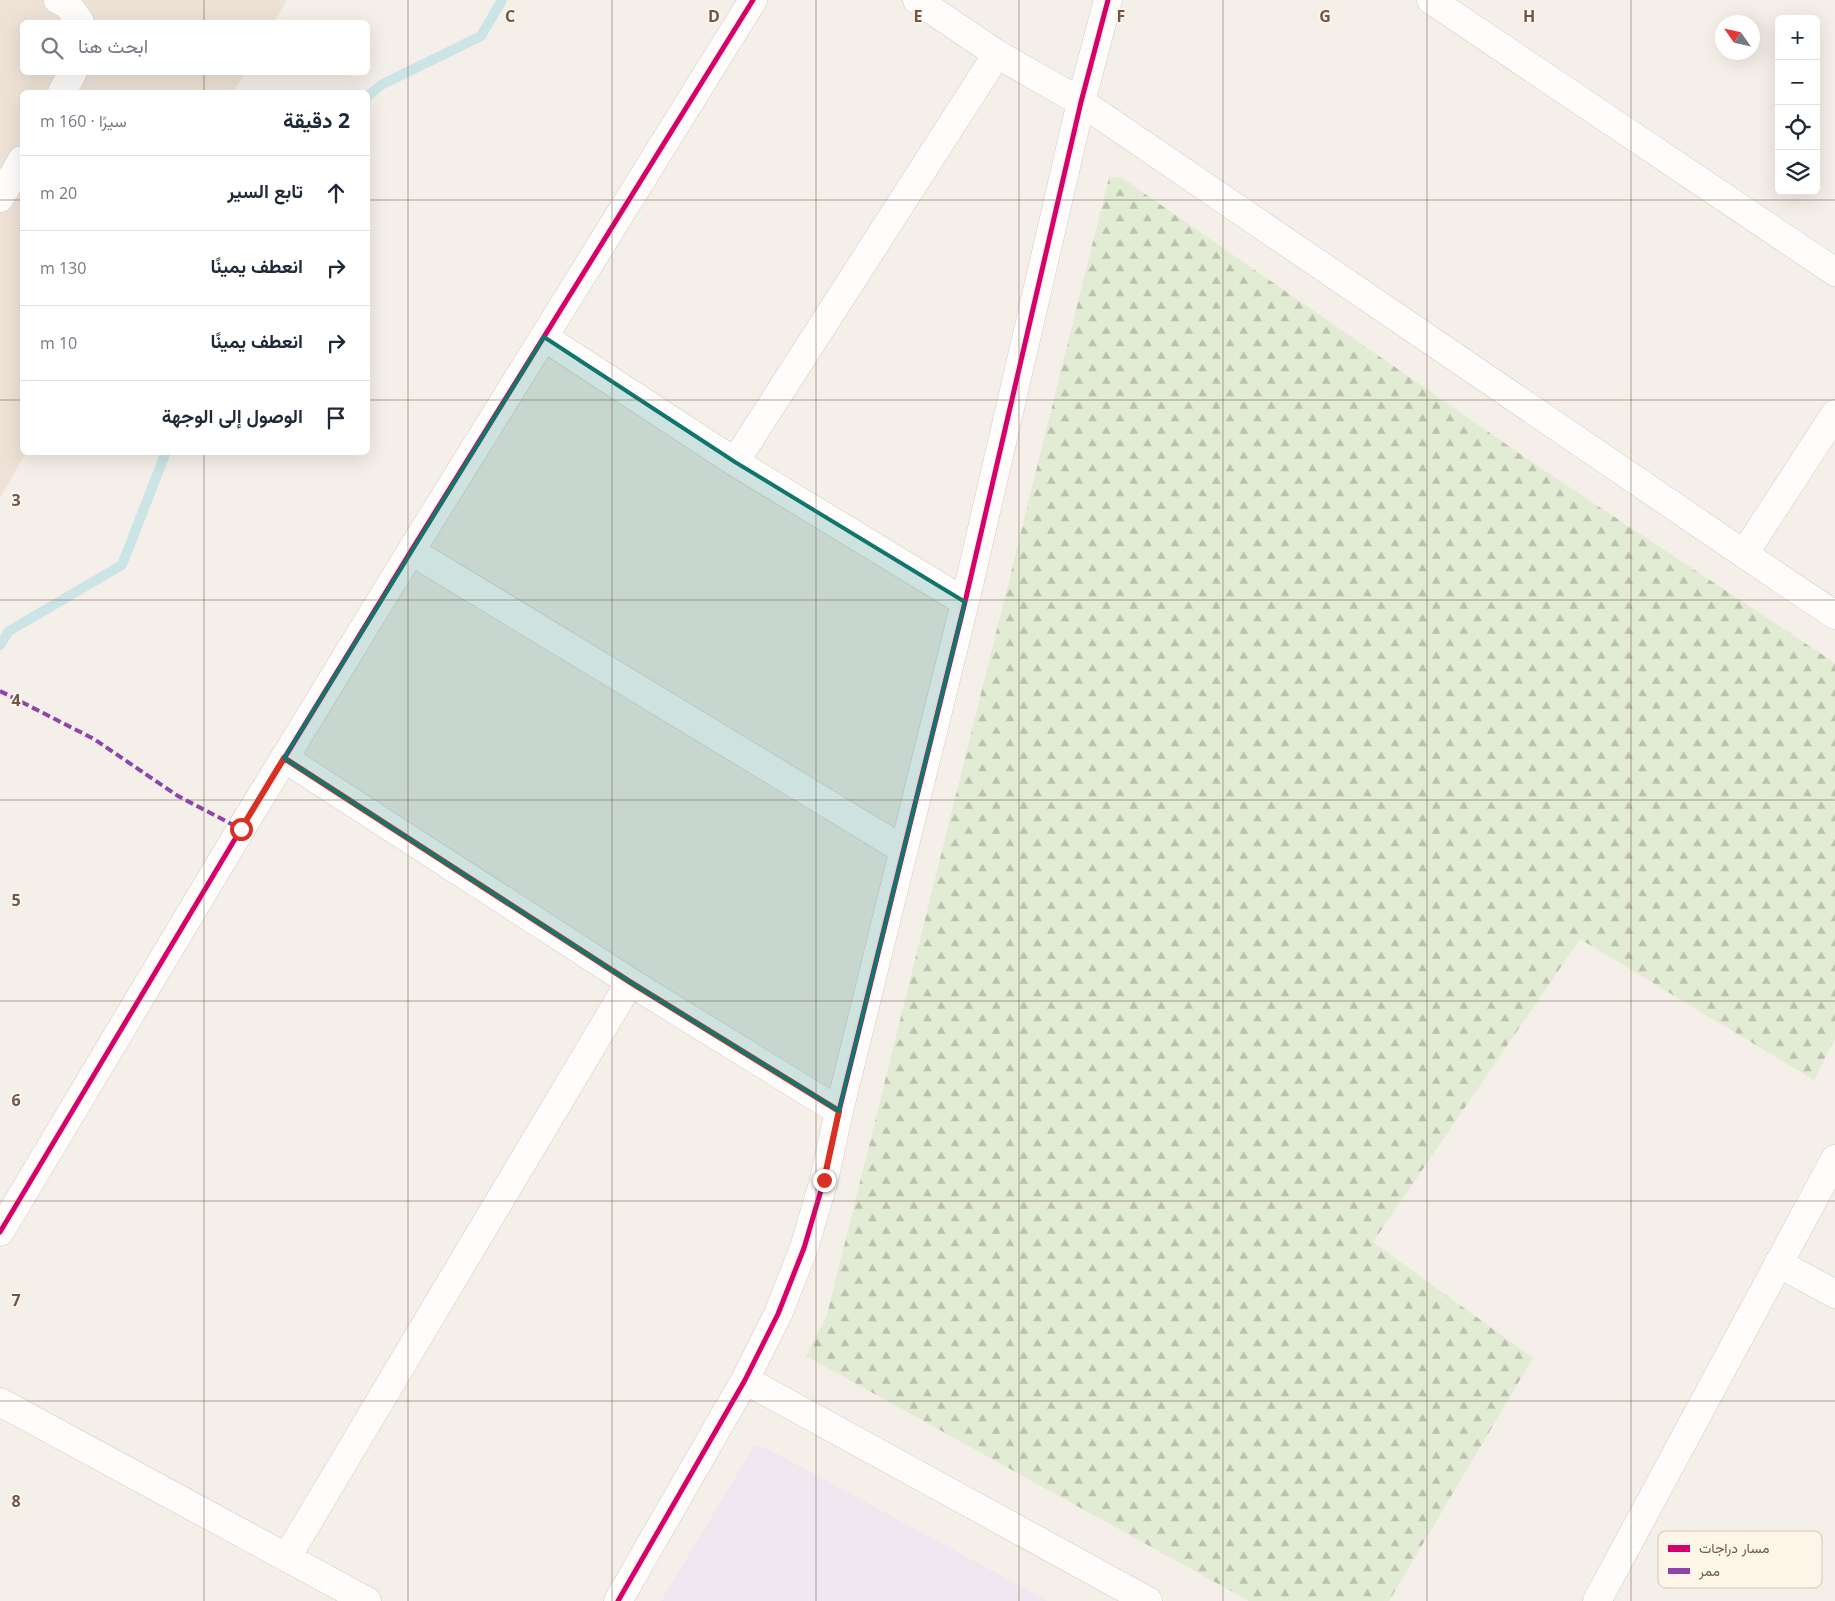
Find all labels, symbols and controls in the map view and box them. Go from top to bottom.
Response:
text: C [505,5,515,27]
text: D [708,5,720,27]
text: E [914,5,923,27]
text: F [1117,5,1125,27]
text: G [1319,5,1331,27]
text: H [1523,5,1535,27]
north arrow [1715,15,1760,60]
map controls [1775,15,1820,195]
button: + [1775,15,1820,60]
search box [20,20,370,75]
text: ابحث هنا [78,33,148,59]
icon: search [38,34,66,62]
button: − [1775,60,1820,105]
button: locate [1775,105,1820,150]
text: 2 دقيقة [283,106,350,134]
text: سيرًا · 160 m [40,110,127,132]
button: layers [1775,150,1820,195]
text: تابع السير [227,178,303,204]
icon: ahead [322,179,350,207]
text: 20 m [40,182,77,204]
text: انعطف يمينًا [210,253,303,279]
icon: right [322,254,350,282]
text: 130 m [40,257,86,279]
text: انعطف يمينًا [210,328,303,354]
icon: right [322,329,350,357]
text: 10 m [40,332,77,354]
text: الوصول إلى الوجهة [162,403,303,429]
icon: arrive [322,404,350,432]
text: 3 [11,489,21,511]
text: 4 [11,689,21,711]
route start [230,818,253,841]
text: 5 [11,889,21,911]
text: 6 [11,1089,21,1111]
route end [813,1169,836,1192]
text: 7 [11,1289,21,1311]
text: 8 [11,1490,21,1512]
legend [1658,1531,1822,1588]
text: مسار دراجات [1699,1538,1769,1557]
text: ممر [1698,1561,1720,1580]

